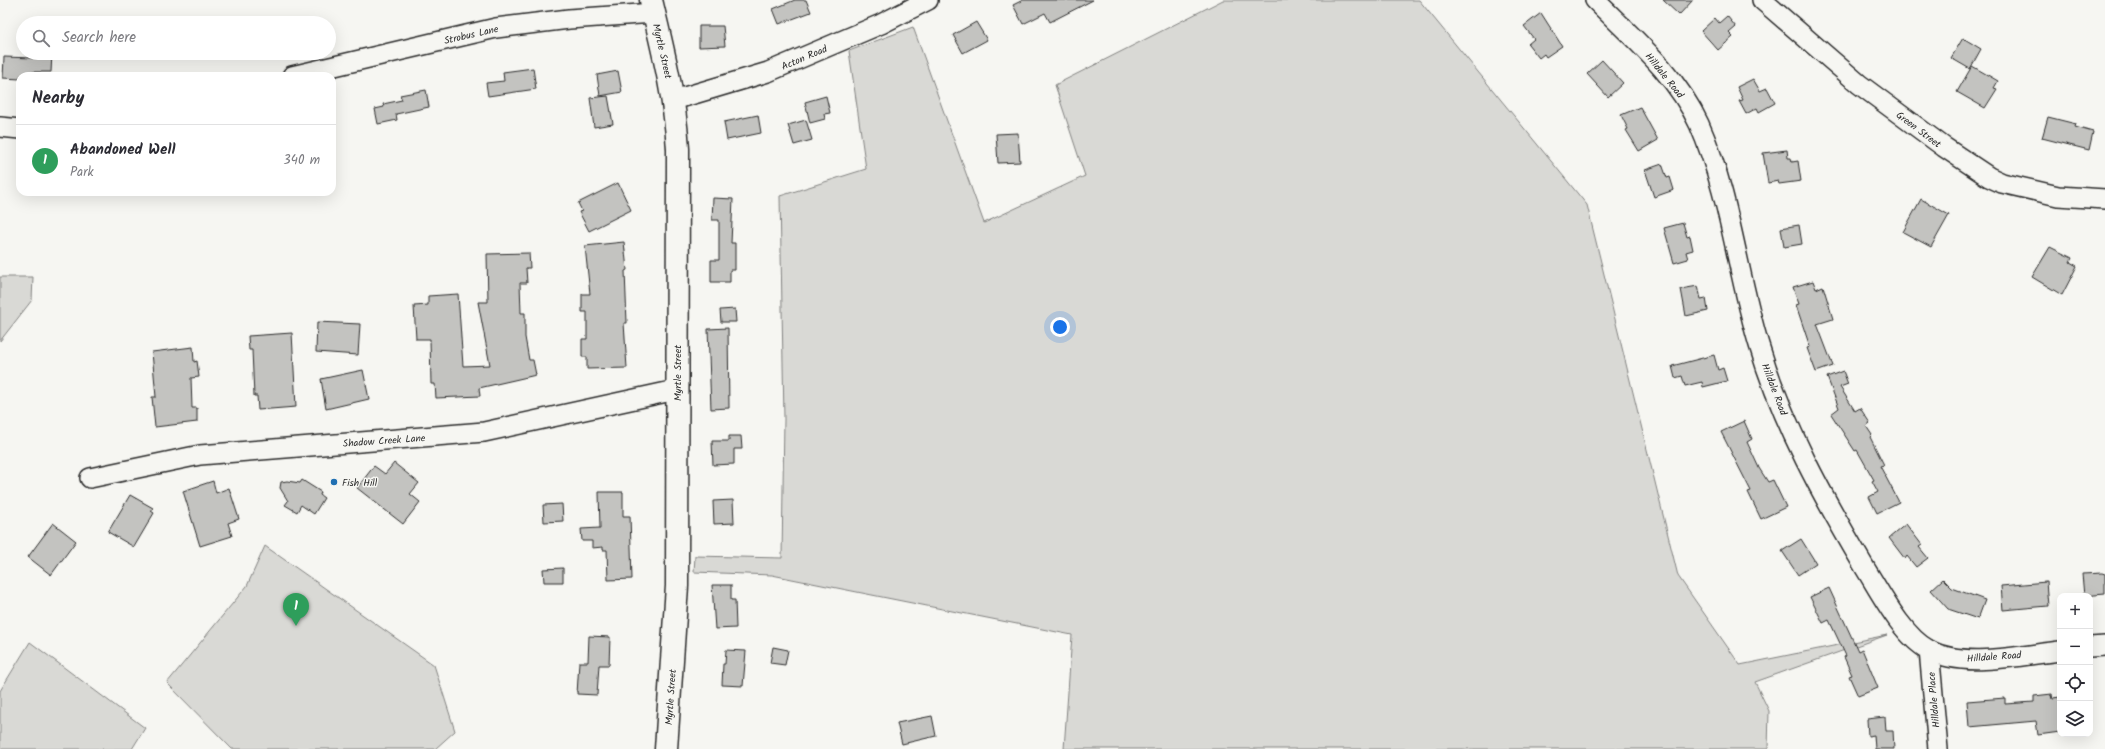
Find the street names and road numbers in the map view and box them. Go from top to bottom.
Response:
street label: Strobus Lane [442,21,500,49]
street label: Myrtle Street [648,22,676,80]
street label: Acton Road [779,41,831,75]
street label: Hilldale Road [1641,49,1688,103]
street label: Green Street [1892,107,1945,152]
street label: Myrtle Street [670,345,686,401]
street label: Hilldale Road [1757,361,1792,419]
street label: Shadow Creek Lane [342,430,426,452]
street label: Hilldale Road [1966,647,2023,667]
street label: Myrtle Street [661,668,681,726]
street label: Hilldale Place [1924,671,1944,729]

